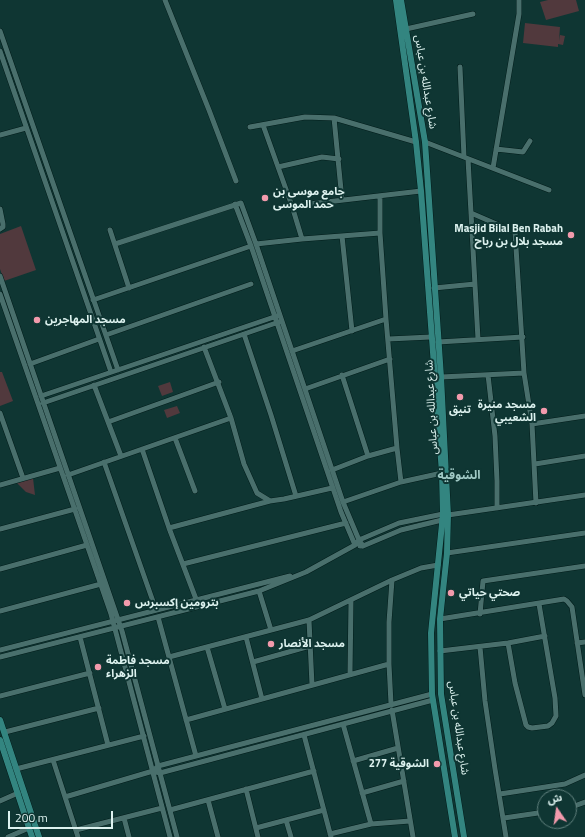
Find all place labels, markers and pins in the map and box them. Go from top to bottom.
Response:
place label: جامع موسى بن حمد الموسى [273,185,345,211]
marker: جامع موسى بن حمد الموسى [260,193,270,203]
place label: Masjid Bilal Ben Rabah مسجد بلال بن رباح [454,222,563,248]
marker: Masjid Bilal Ben Rabah مسجد بلال بن رباح [566,230,576,240]
place label: مسجد المهاجرين [45,313,126,327]
marker: مسجد المهاجرين [32,315,42,325]
marker: تنيق [455,392,465,402]
place label: مسجد منيرة الشعيبي [478,398,536,424]
place label: تنيق [449,403,471,417]
marker: مسجد منيرة الشعيبي [539,406,549,416]
place label: صحتي حياتي [459,586,520,600]
marker: صحتي حياتي [446,588,456,598]
place label: بترومين إكسبرس [135,596,219,610]
marker: بترومين إكسبرس [122,598,132,608]
place label: مسجد الأنصار [279,637,345,651]
marker: مسجد الأنصار [266,639,276,649]
place label: مسجد فاطمة الزهراء [106,654,170,680]
marker: مسجد فاطمة الزهراء [93,662,103,672]
place label: الشوقية 277 [369,757,429,771]
marker: الشوقية 277 [432,759,442,769]

